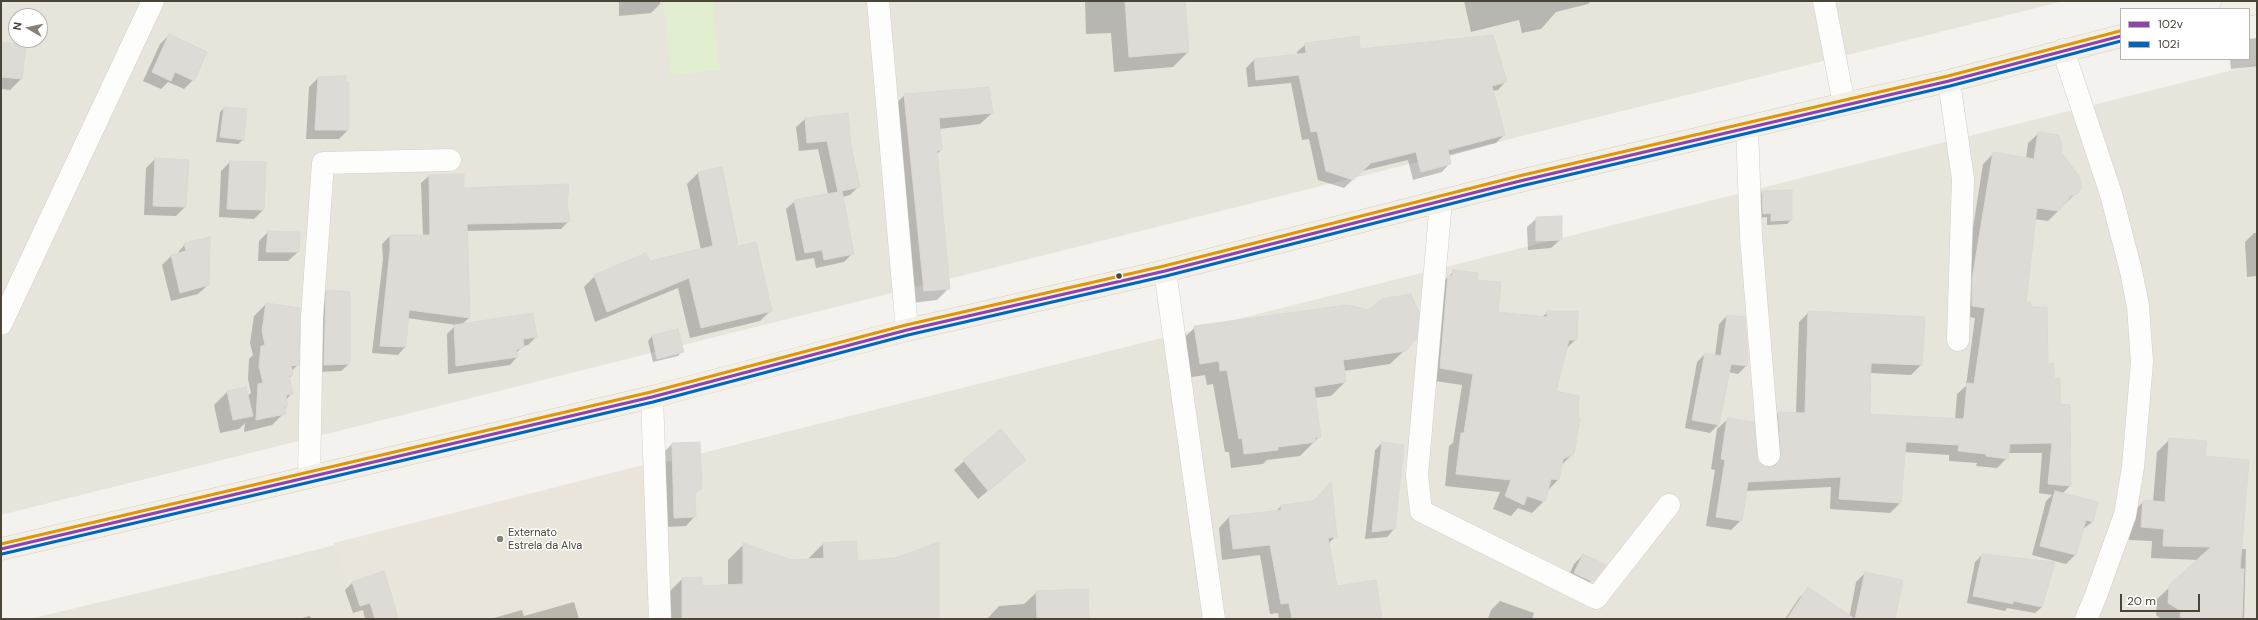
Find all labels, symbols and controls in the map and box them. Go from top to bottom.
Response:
north arrow [8,8,48,48]
legend [2120,8,2250,60]
text: 102v [2158,16,2183,32]
text: N [10,21,25,31]
text: 102i [2158,36,2180,52]
unlabelled marker [1114,271,1124,281]
place label: Externato Estrela da Alva [508,526,582,552]
marker: Externato Estrela da Alva [495,534,505,544]
scale bar [2122,586,2202,612]
text: 20 m [2127,593,2156,609]

